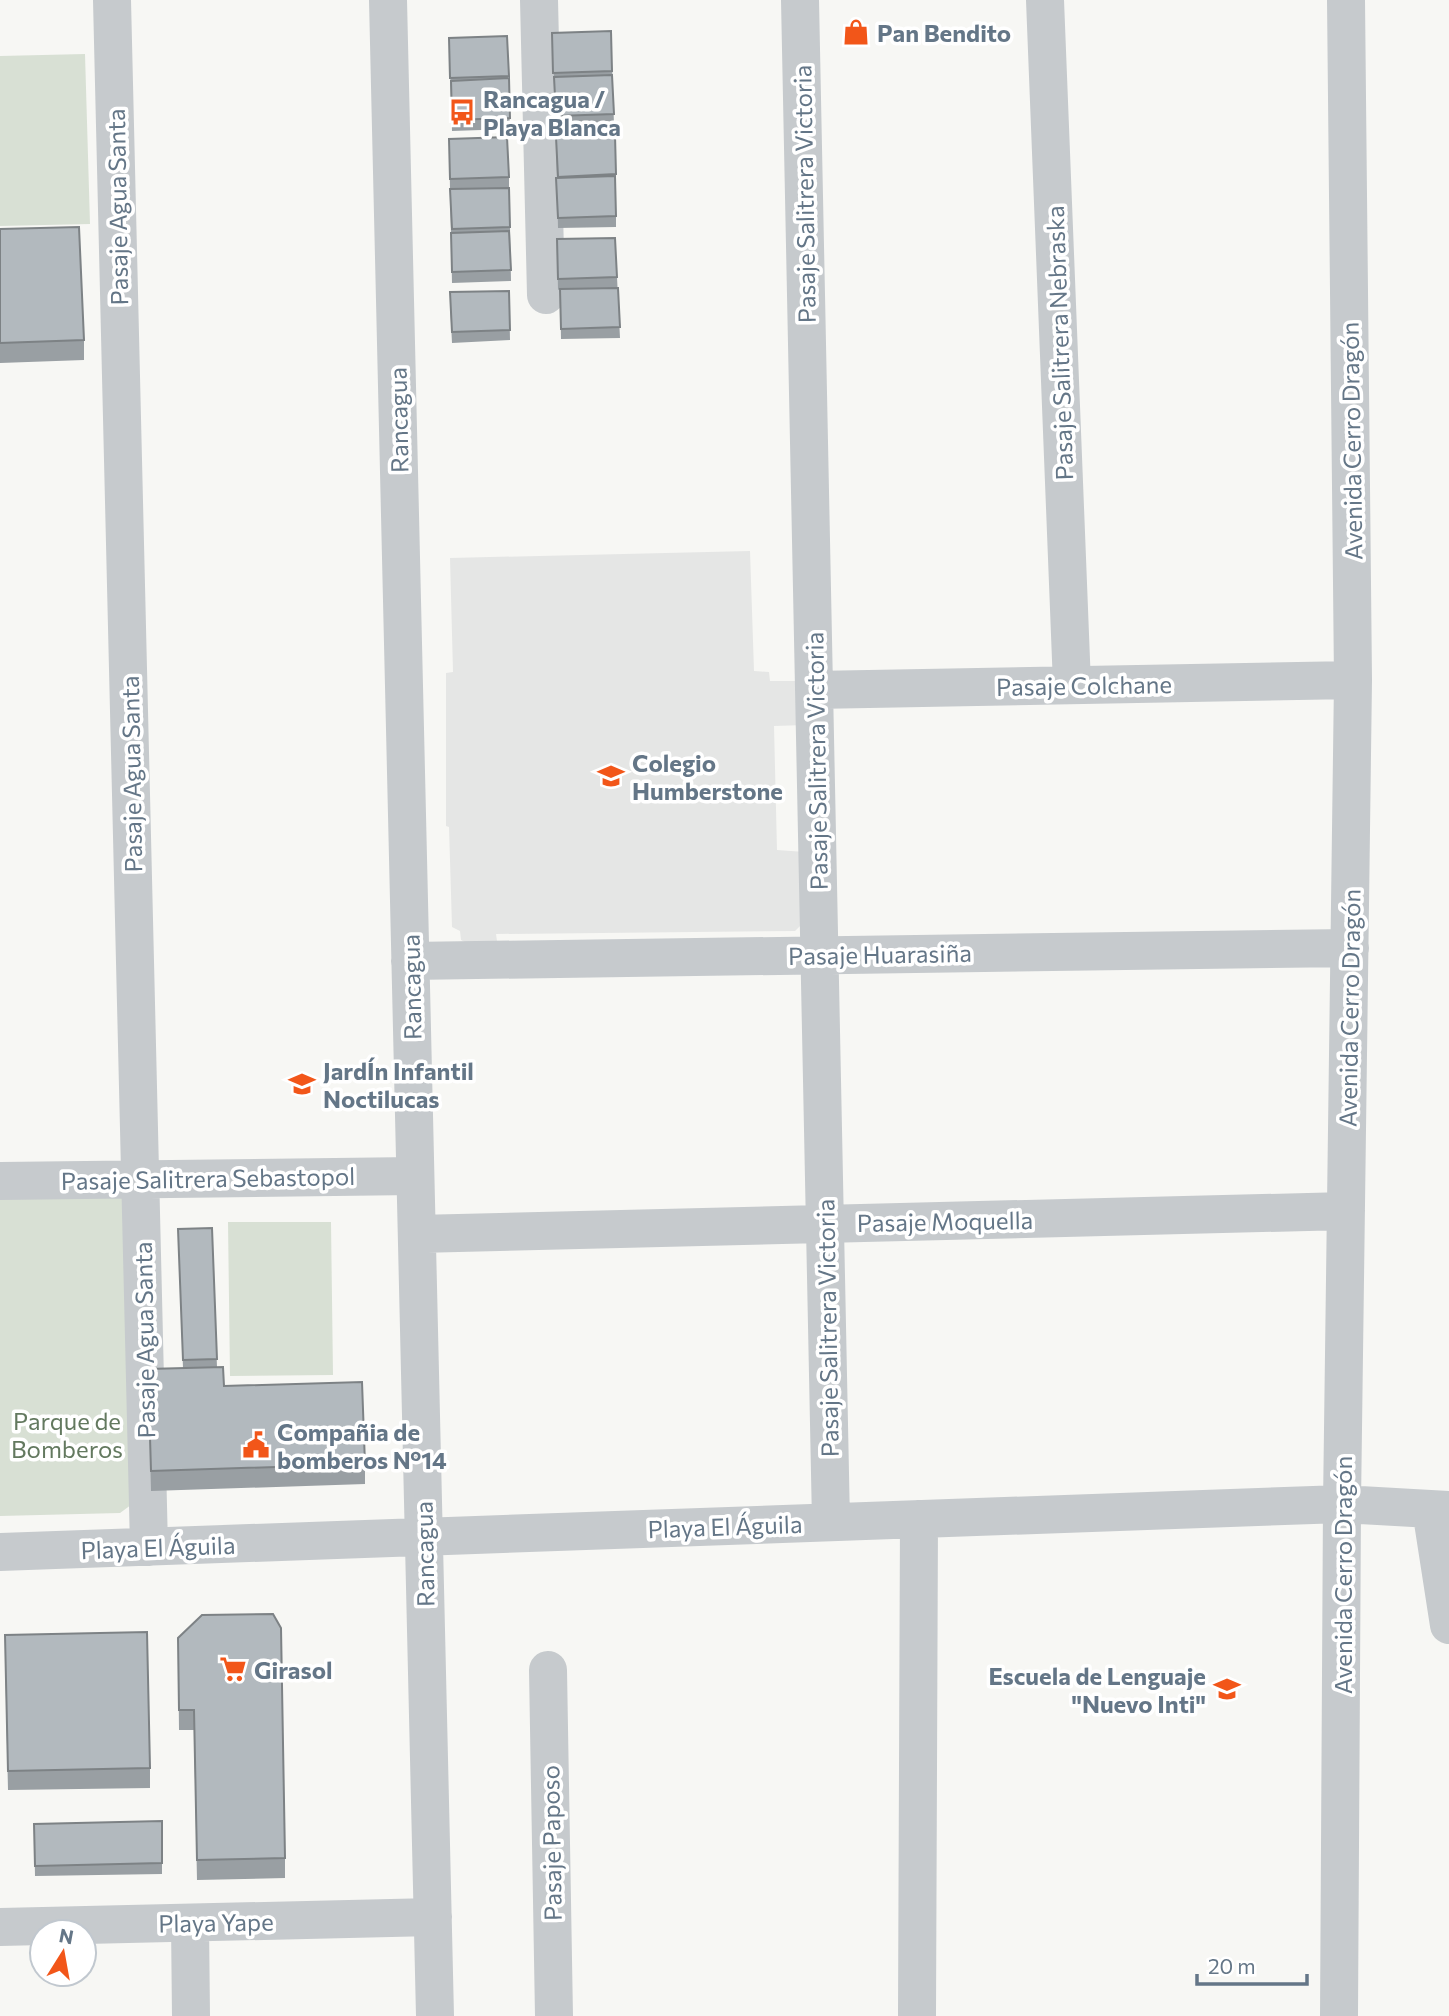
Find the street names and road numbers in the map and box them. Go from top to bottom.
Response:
street label: Pasaje Salitrera Victoria [787,65,821,323]
street label: Pasaje Agua Santa [101,108,133,306]
street label: Pasaje Salitrera Nebraska [1040,205,1078,481]
street label: Avenida Cerro Dragón [1334,322,1368,560]
street label: Rancagua [383,367,413,473]
street label: Pasaje Salitrera Victoria [799,632,833,890]
street label: Pasaje Colchane [996,669,1172,701]
street label: Pasaje Agua Santa [115,675,147,873]
street label: Avenida Cerro Dragón [1332,889,1366,1127]
street label: Rancagua [396,934,426,1040]
street label: Pasaje Huarasiña [788,938,972,970]
street label: Pasaje Salitrera Sebastopol [61,1161,355,1195]
street label: Pasaje Salitrera Victoria [810,1199,844,1457]
street label: Pasaje Moquella [856,1205,1034,1237]
street label: Pasaje Agua Santa [128,1241,160,1439]
street label: Avenida Cerro Dragón [1328,1456,1357,1694]
street label: Rancagua [409,1501,439,1607]
street label: Playa El Águila [647,1509,803,1543]
street label: Playa El Águila [80,1530,236,1564]
street label: Pasaje Paposo [535,1765,567,1921]
street label: Playa Yape [158,1906,274,1938]

